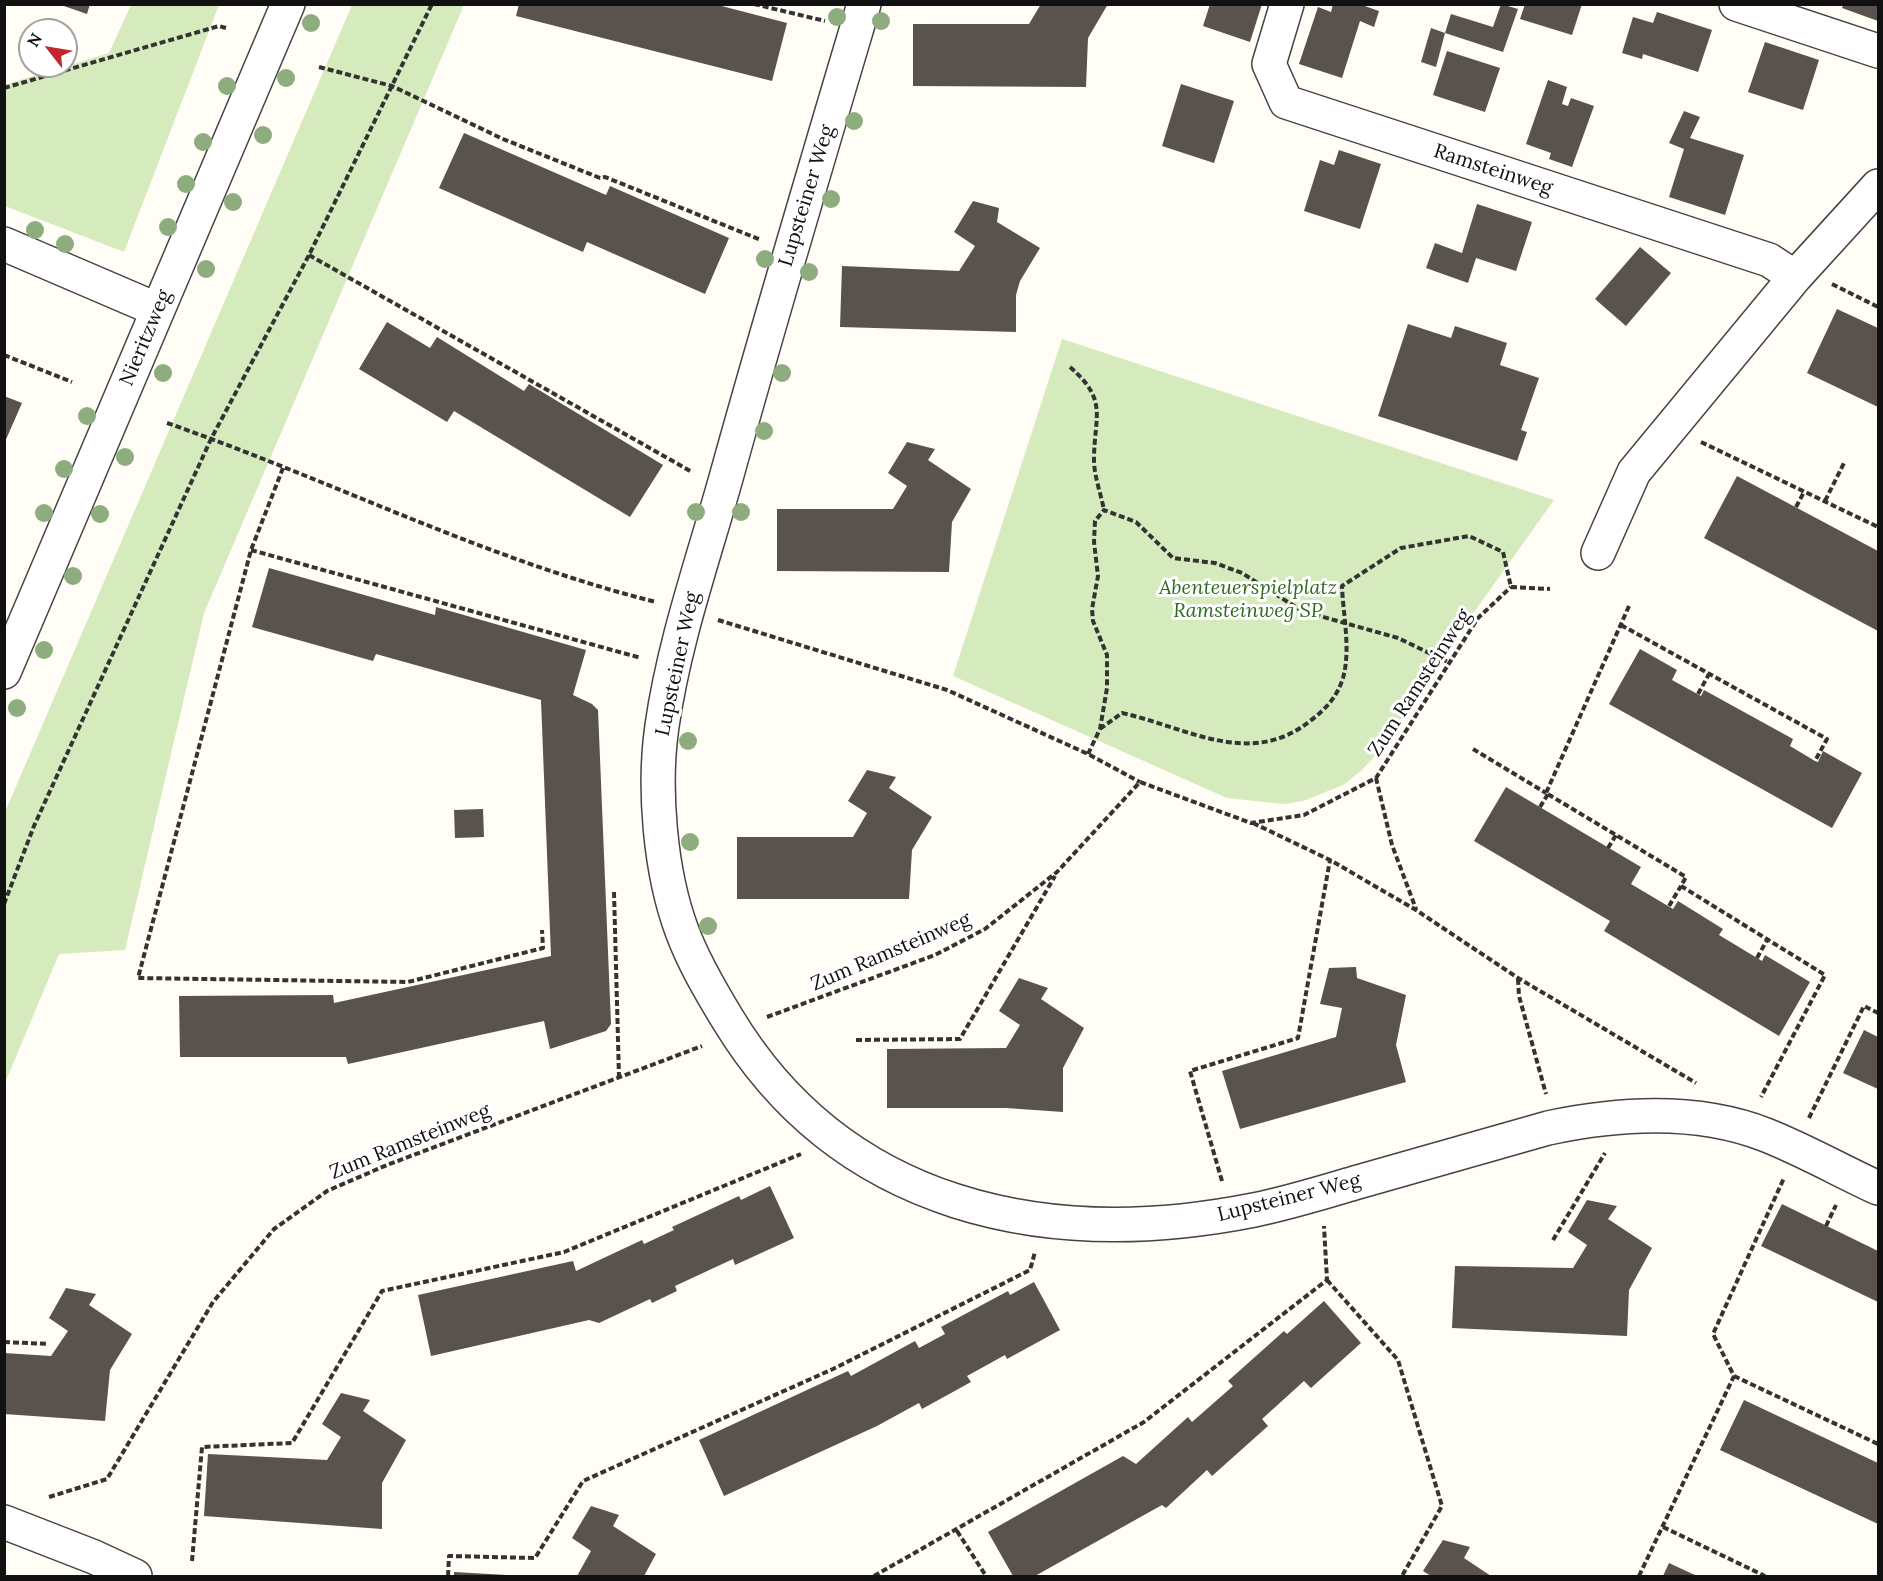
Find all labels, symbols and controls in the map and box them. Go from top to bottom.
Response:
north arrow [18,18,78,78]
text: N [23,29,46,50]
street label: Lupsteiner Weg [774,122,840,270]
street label: Ramsteinweg [1430,139,1556,201]
street label: Nieritzweg [115,286,177,390]
park label: Abenteuerspielplatz Ramsteinweg SP [1159,576,1337,623]
street label: Lupsteiner Weg [651,590,705,738]
street label: Zum Ramsteinweg [1363,605,1477,761]
street label: Zum Ramsteinweg [808,908,974,996]
street label: Zum Ramsteinweg [326,1099,494,1185]
street label: Lupsteiner Weg [1215,1169,1363,1227]

